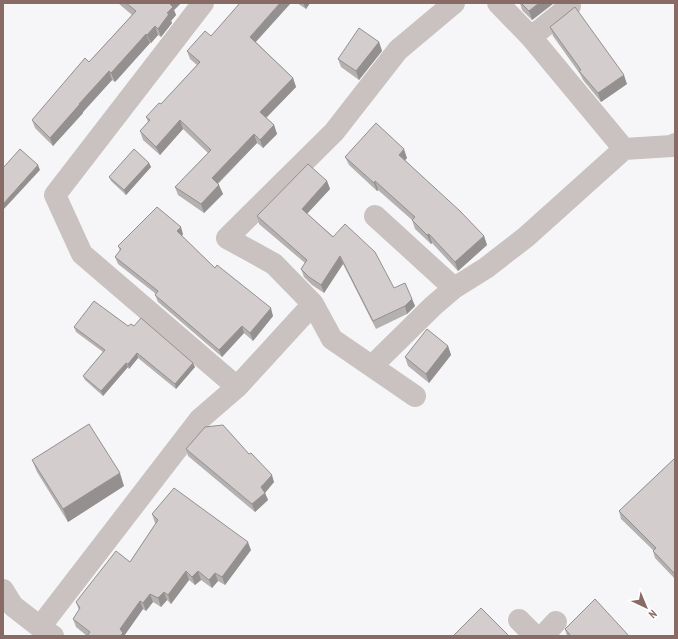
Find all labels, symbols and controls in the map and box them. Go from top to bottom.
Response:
north arrow [626,587,666,627]
text: N [646,607,660,621]

